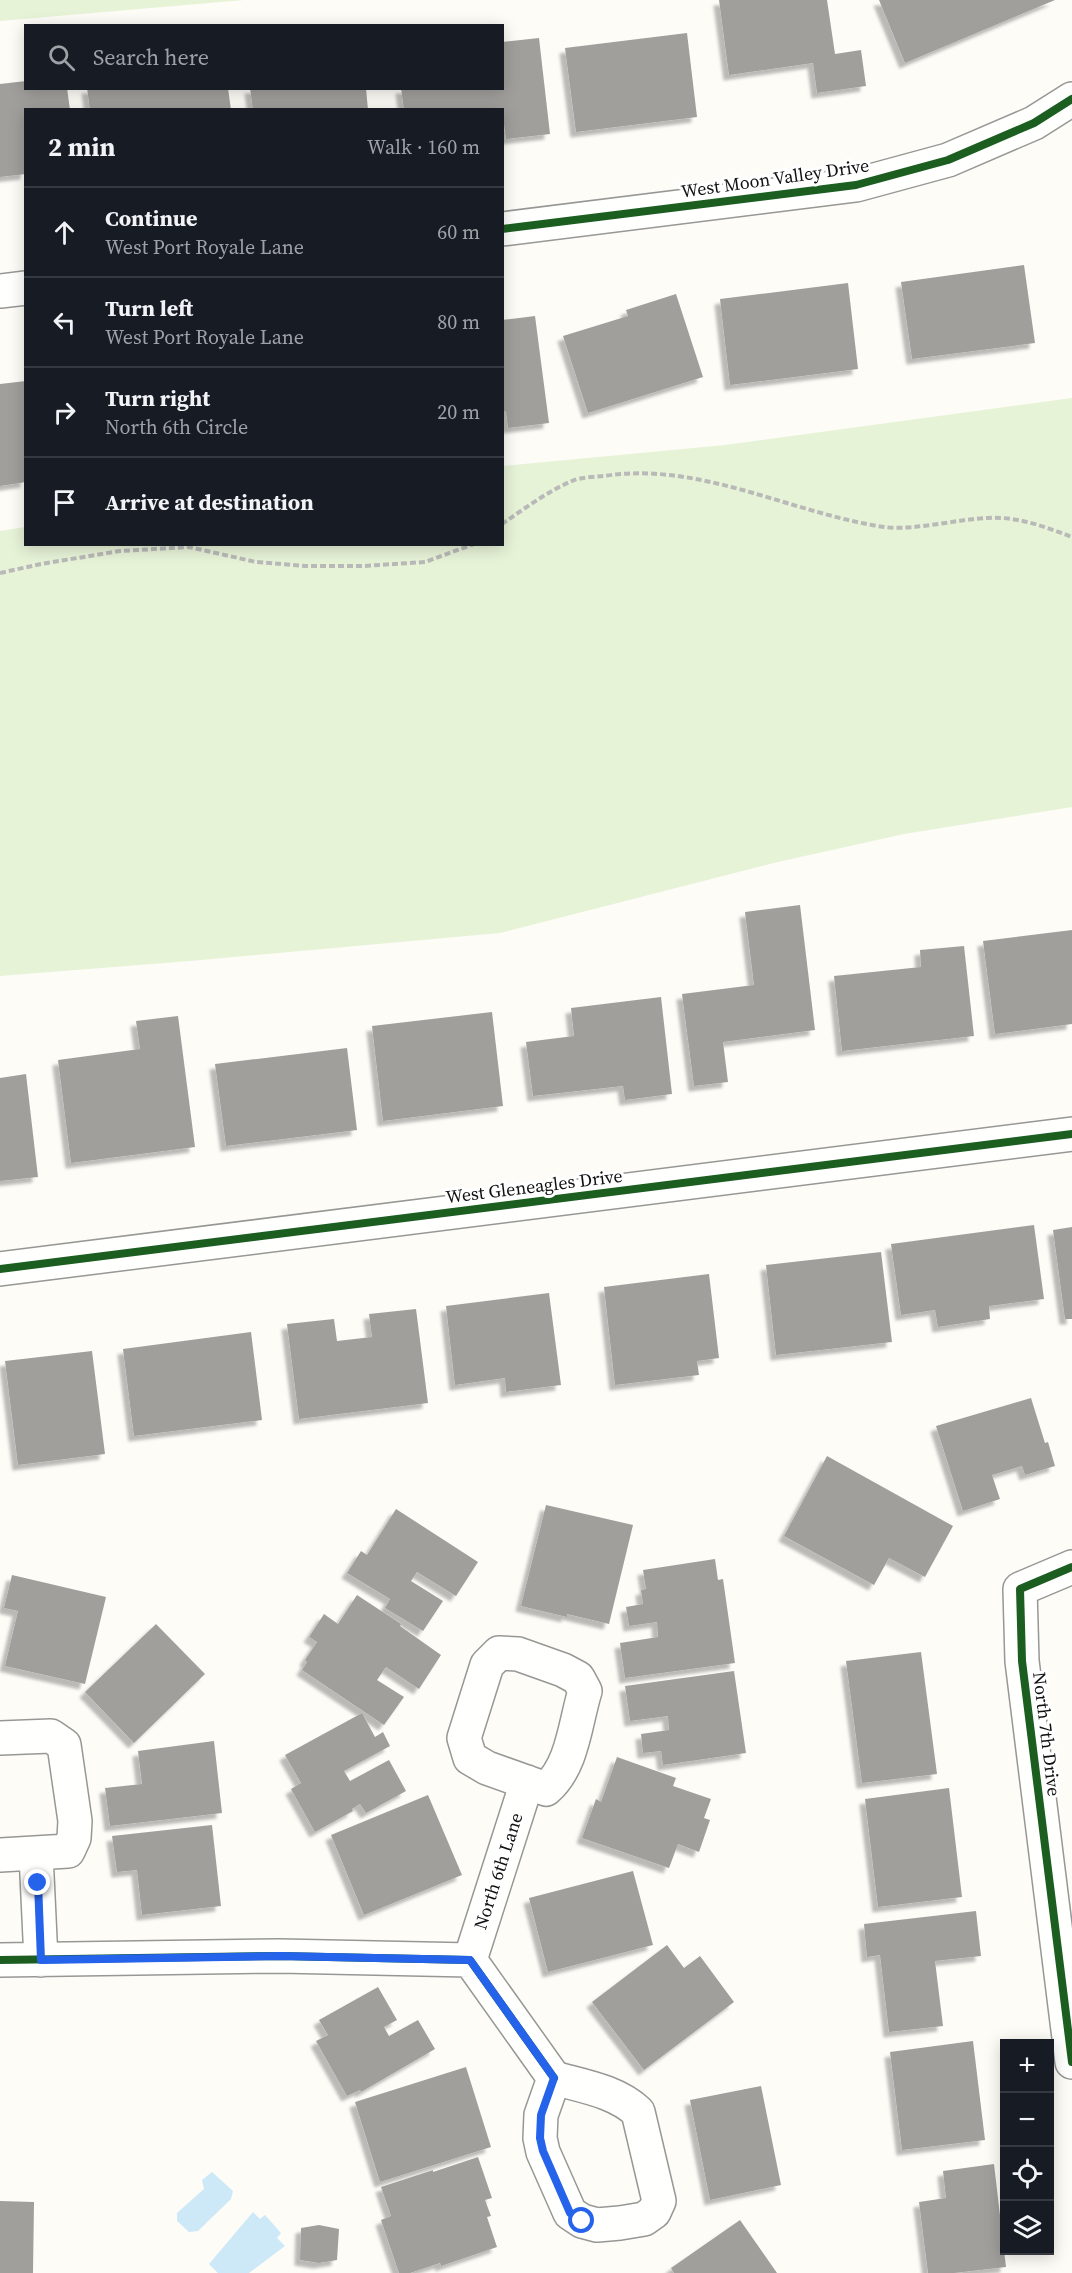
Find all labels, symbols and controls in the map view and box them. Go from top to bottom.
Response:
search box [24,24,504,90]
icon: search [45,41,78,74]
text: Search here [93,42,209,72]
text: 2 min [48,129,115,165]
text: Walk · 160 m [367,133,480,161]
street label: West Moon Valley Drive [679,152,871,204]
text: Continue [105,203,198,233]
icon: ahead [48,216,81,249]
text: 60 m [437,218,480,246]
text: West Port Royale Lane [105,233,304,261]
text: Turn left [105,293,193,323]
icon: left [48,306,81,339]
text: 80 m [437,308,480,336]
text: West Port Royale Lane [105,323,304,351]
text: Turn right [105,383,210,413]
icon: right [48,396,81,429]
text: 20 m [437,398,480,426]
text: North 6th Circle [105,413,248,441]
icon: arrive [48,486,81,519]
text: Arrive at destination [105,487,314,517]
street label: West Gleneagles Drive [444,1163,624,1209]
street label: North 7th Drive [1027,1670,1067,1798]
street label: North 6th Lane [467,1809,529,1933]
route end [24,1869,50,1895]
map controls [1000,2039,1054,2255]
button: + [1000,2039,1054,2093]
button: − [1000,2093,1054,2147]
button: locate [1000,2147,1054,2201]
button: layers [1000,2201,1054,2255]
route start [568,2207,594,2233]

